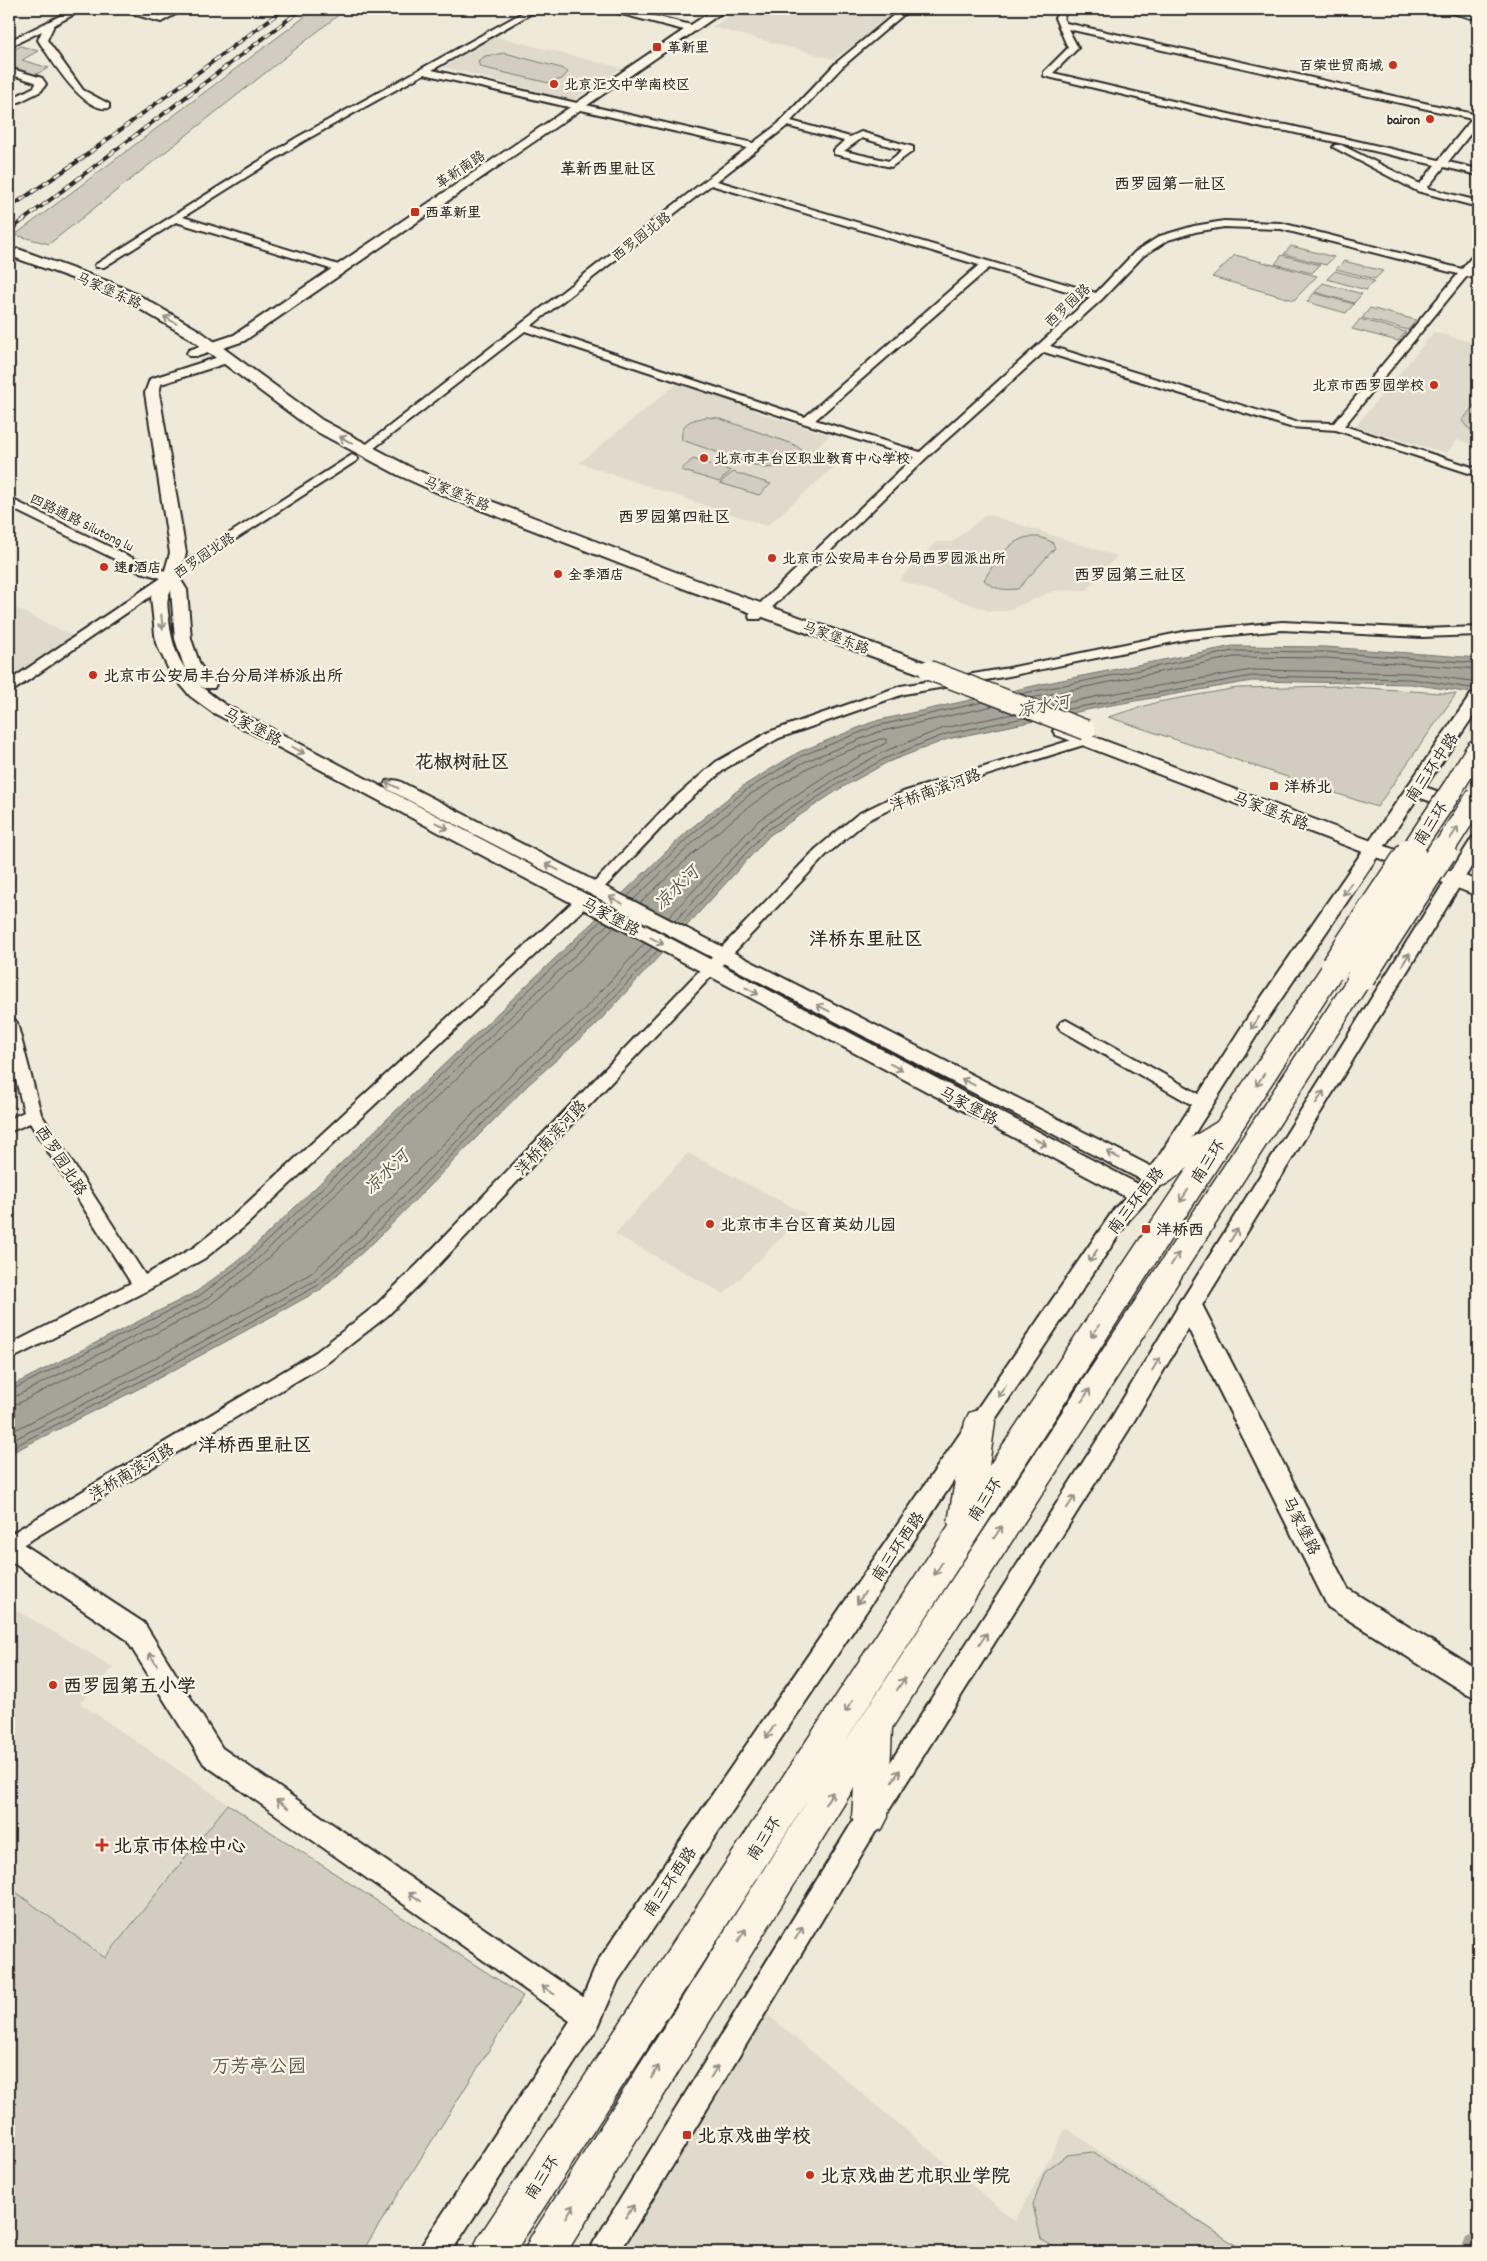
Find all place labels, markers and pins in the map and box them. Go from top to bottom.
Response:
place label: 革新里 [667,39,709,59]
marker: 革新里 [651,41,663,53]
place label: 百荣世贸商城 [1299,57,1383,77]
marker: 百荣世贸商城 [1387,59,1399,71]
place label: 北京汇文中学南校区 [564,76,690,96]
marker: 北京汇文中学南校区 [548,78,560,90]
place label: bairon [1387,111,1421,131]
marker: bairon [1424,113,1436,125]
place label: 西革新里 [425,204,481,224]
marker: 西革新里 [409,206,421,218]
place label: 北京市西罗园学校 [1312,377,1424,397]
marker: 北京市西罗园学校 [1428,379,1440,391]
place label: 北京市丰台区职业教育中心学校 [714,450,910,470]
marker: 北京市丰台区职业教育中心学校 [698,452,710,464]
place label: 北京市公安局丰台分局西罗园派出所 [782,550,1006,570]
marker: 北京市公安局丰台分局西罗园派出所 [766,552,778,564]
place label: 速8酒店 [114,559,162,579]
marker: 速8酒店 [98,561,110,573]
place label: 全季酒店 [568,566,624,586]
marker: 全季酒店 [552,568,564,580]
place label: 北京市公安局丰台分局洋桥派出所 [103,666,343,689]
marker: 北京市公安局丰台分局洋桥派出所 [87,669,99,681]
place label: 洋桥北 [1284,777,1332,800]
marker: 洋桥北 [1268,780,1280,792]
place label: 北京市丰台区育英幼儿园 [720,1215,896,1238]
marker: 北京市丰台区育英幼儿园 [704,1218,716,1230]
place label: 洋桥西 [1156,1220,1204,1243]
marker: 洋桥西 [1140,1223,1152,1235]
place label: 西罗园第五小学 [63,1675,196,1702]
marker: 西罗园第五小学 [47,1679,59,1691]
place label: 北京市体检中心 [113,1835,246,1862]
marker: 北京市体检中心 [95,1838,109,1852]
place label: 北京戏曲学校 [697,2125,811,2152]
marker: 北京戏曲学校 [681,2129,693,2141]
place label: 北京戏曲艺术职业学院 [820,2165,1010,2192]
marker: 北京戏曲艺术职业学院 [804,2169,816,2181]

